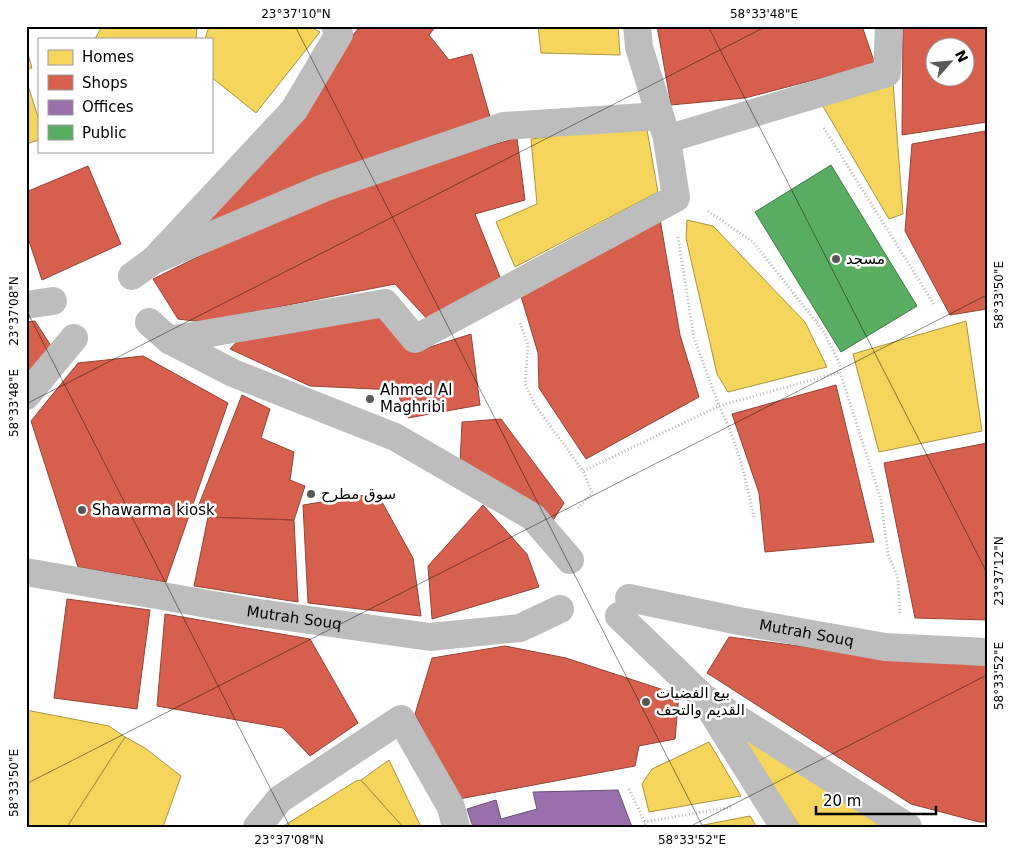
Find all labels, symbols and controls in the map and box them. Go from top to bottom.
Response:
text: 23°37'10"N [261,7,331,21]
text: 58°33'48"E [730,7,798,21]
legend [38,38,212,152]
north arrow [926,38,976,88]
text: N [952,47,971,65]
text: Homes [82,48,134,66]
text: Shops [82,74,128,92]
text: Offices [82,98,134,116]
text: Public [82,124,126,142]
place label: مسجد [846,250,885,268]
marker: مسجد [830,253,842,265]
text: 58°33'50"E [992,261,1006,329]
text: 23°37'08"N [7,276,21,346]
text: 58°33'48"E [7,369,21,437]
place label: Ahmed Al Maghribi [380,381,452,416]
marker: Ahmed Al Maghribi [364,393,376,405]
place label: سوق مطرح [321,485,396,503]
marker: سوق مطرح [305,488,317,500]
place label: Shawarma kiosk [92,501,215,519]
marker: Shawarma kiosk [76,504,88,516]
text: 23°37'12"N [992,536,1006,606]
street label: Mutrah Souq [245,602,343,633]
street label: Mutrah Souq [758,616,855,650]
text: 58°33'52"E [992,642,1006,710]
place label: بيع الفضيات القديم والتحف [656,684,745,719]
marker: بيع الفضيات القديم والتحف [640,696,652,708]
text: 58°33'50"E [7,749,21,817]
scale bar [816,783,936,815]
text: 20 m [823,792,861,810]
text: 23°37'08"N [254,833,324,847]
text: 58°33'52"E [658,833,726,847]

